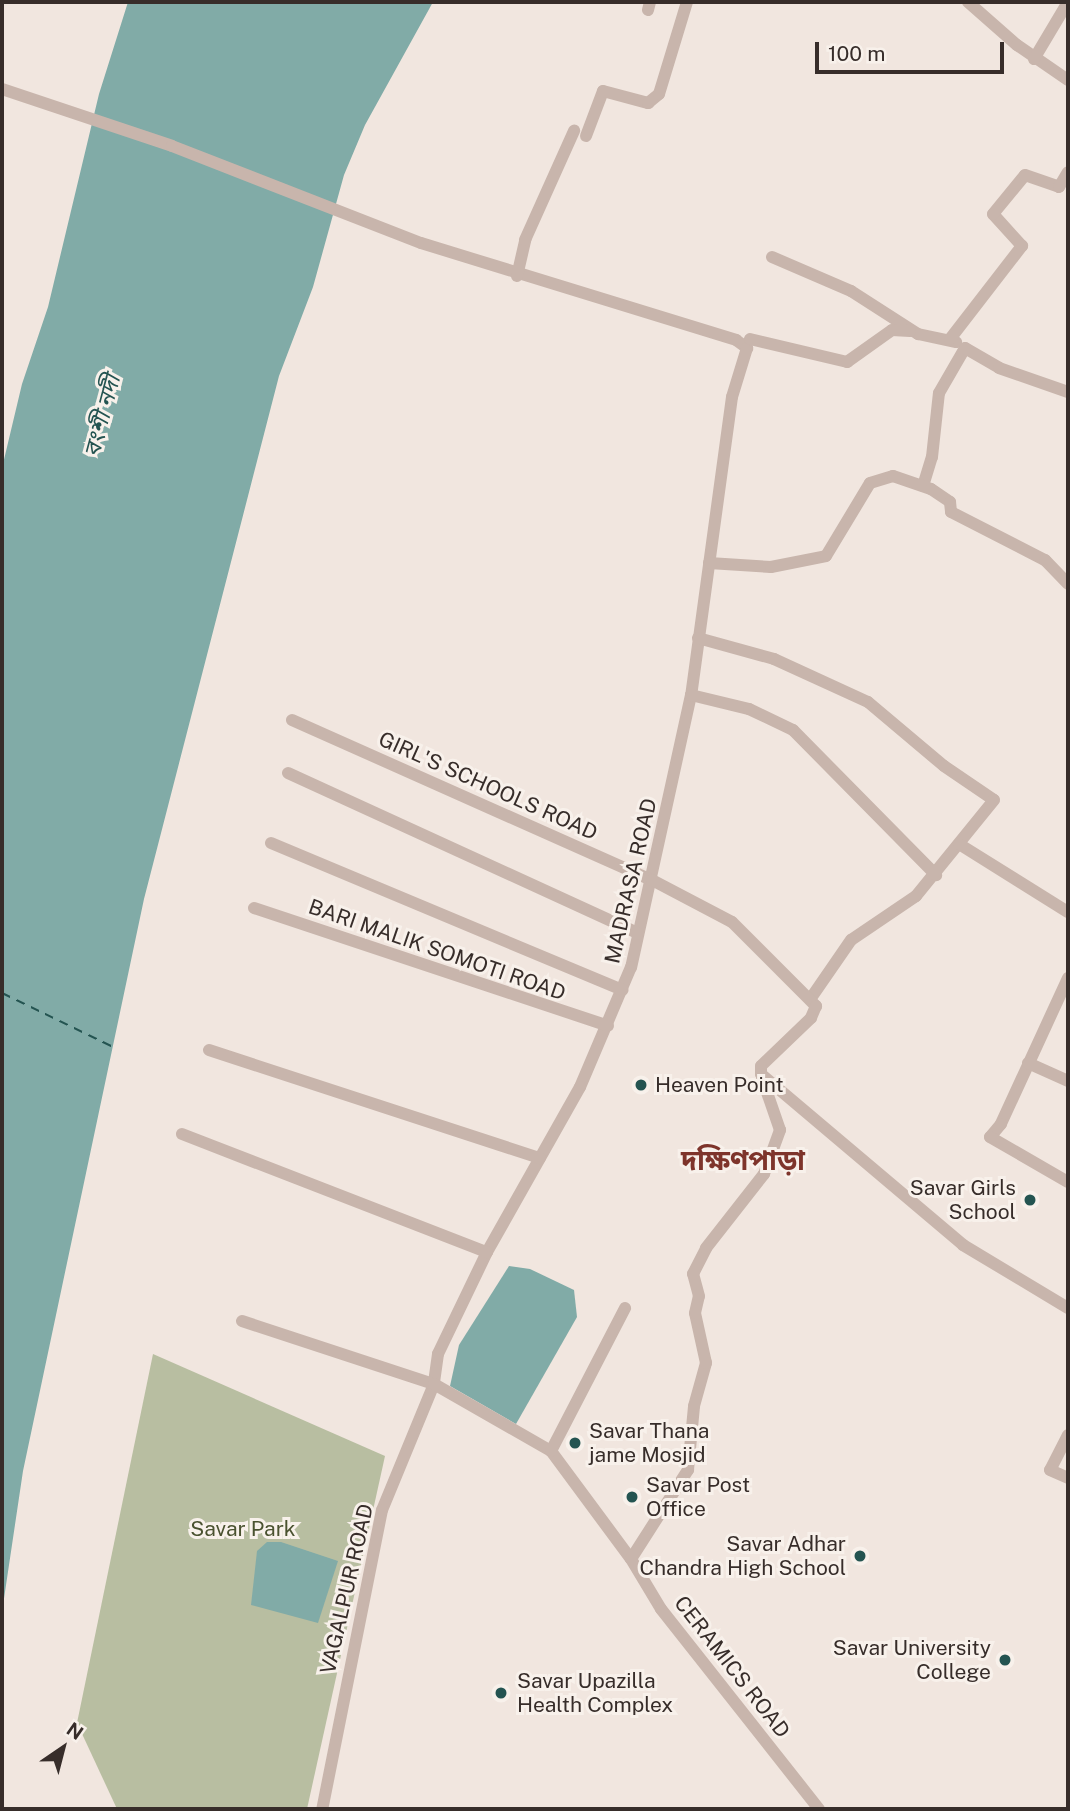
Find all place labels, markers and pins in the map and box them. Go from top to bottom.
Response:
place label: Heaven Point [655,1072,784,1098]
marker: Heaven Point [633,1077,649,1093]
place label: Savar Girls School [910,1175,1016,1225]
marker: Savar Girls School [1022,1192,1038,1208]
place label: Savar Thana jame Mosjid [589,1418,709,1468]
marker: Savar Thana jame Mosjid [567,1435,583,1451]
place label: Savar Post Office [646,1472,750,1522]
marker: Savar Post Office [624,1489,640,1505]
place label: Savar Adhar Chandra High School [639,1531,846,1581]
marker: Savar Adhar Chandra High School [852,1548,868,1564]
place label: Savar University College [833,1635,991,1685]
marker: Savar University College [997,1652,1013,1668]
place label: Savar Upazilla Health Complex [517,1668,673,1718]
marker: Savar Upazilla Health Complex [491,1683,511,1703]

